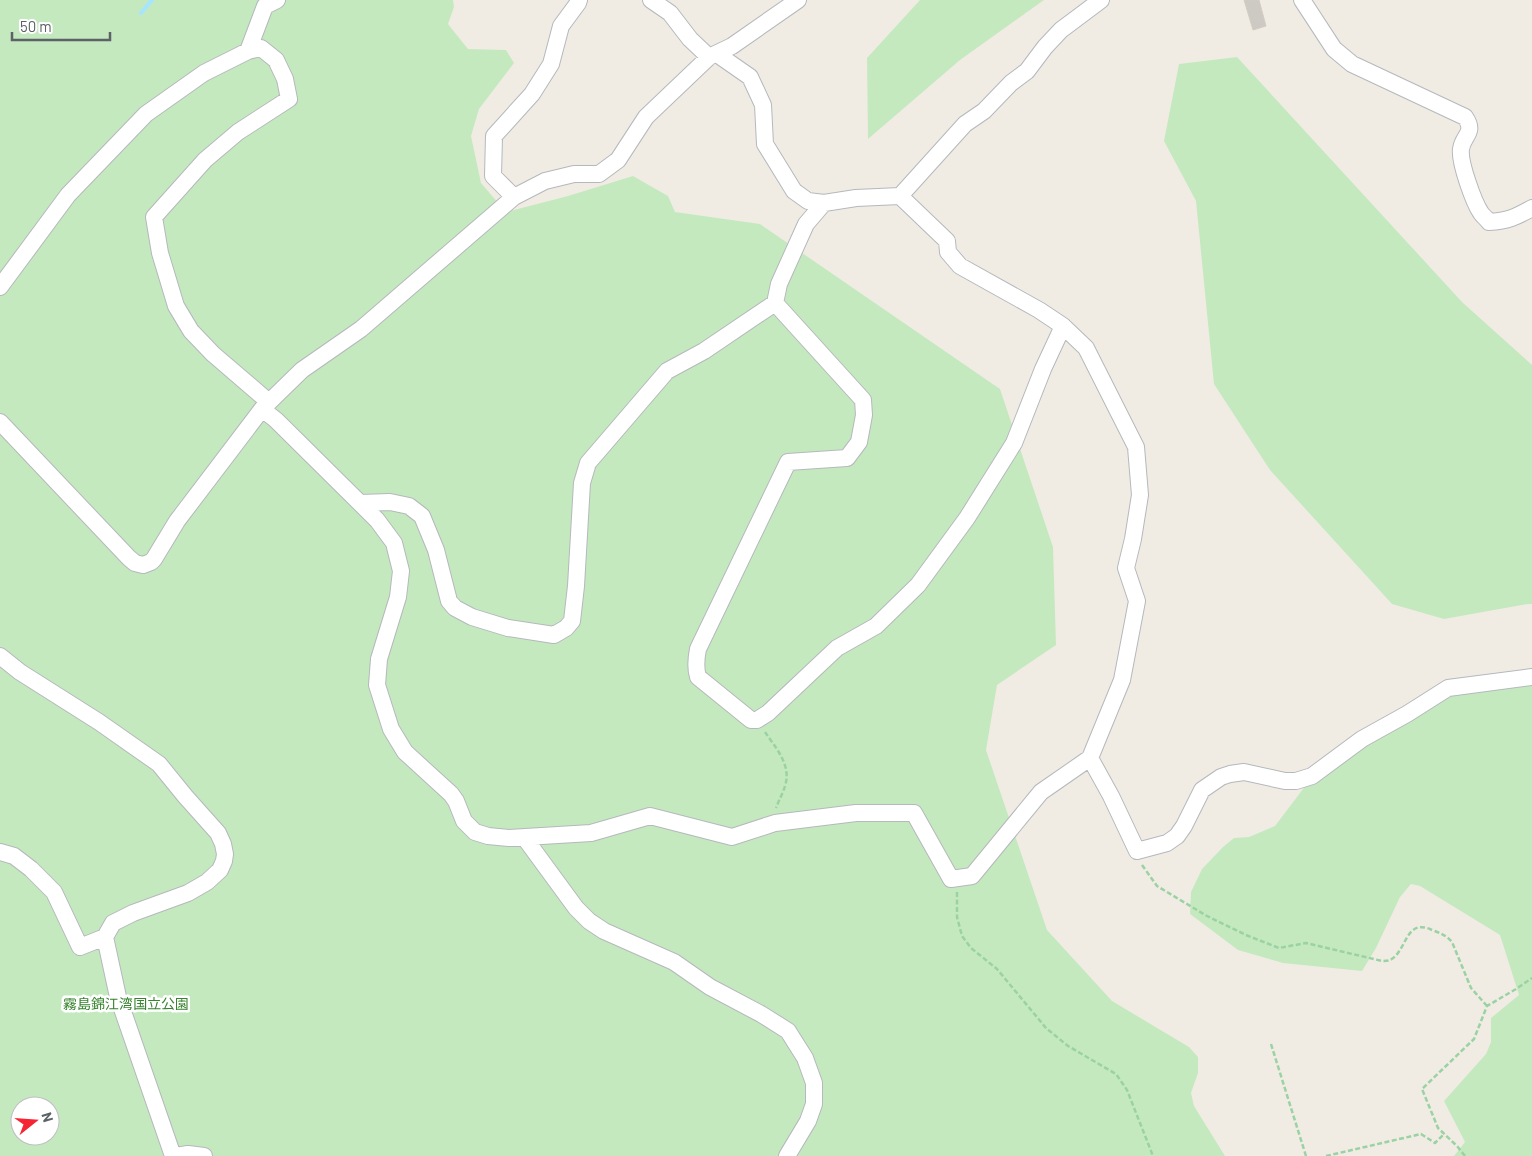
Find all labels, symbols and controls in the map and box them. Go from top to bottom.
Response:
scale bar [12,10,110,42]
text: 50 m [20,17,52,35]
park label: 霧島錦江湾国立公園 [63,995,189,1012]
north arrow [10,1096,60,1146]
text: N [38,1110,57,1124]

